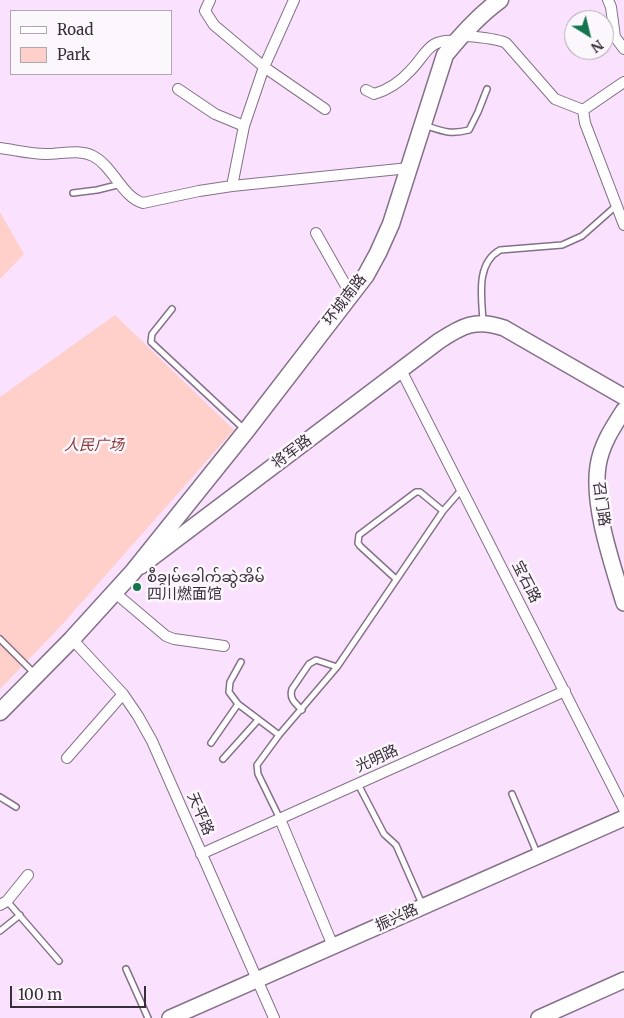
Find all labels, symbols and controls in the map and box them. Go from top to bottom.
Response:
legend [10,10,172,75]
north arrow [564,10,614,60]
text: Road [57,20,93,39]
text: N [587,36,607,57]
text: Park [57,45,90,64]
street label: 环城南路 [319,271,371,329]
street label: 将军路 [269,431,315,473]
park label: 人民广场 [64,437,124,455]
street label: 召门路 [589,480,613,528]
street label: 宝石路 [508,558,544,606]
place label: စီချွမ်ခေါက်ဆွဲအိမ် 四川燃面馆 [147,569,265,604]
marker: စီချွမ်ခေါက်ဆွဲအိမ် 四川燃面馆 [131,581,143,593]
street label: 光明路 [353,742,401,776]
street label: 天平路 [183,790,217,838]
street label: 振兴路 [373,901,421,935]
scale bar [12,976,149,1008]
text: 100 m [18,985,62,1004]

